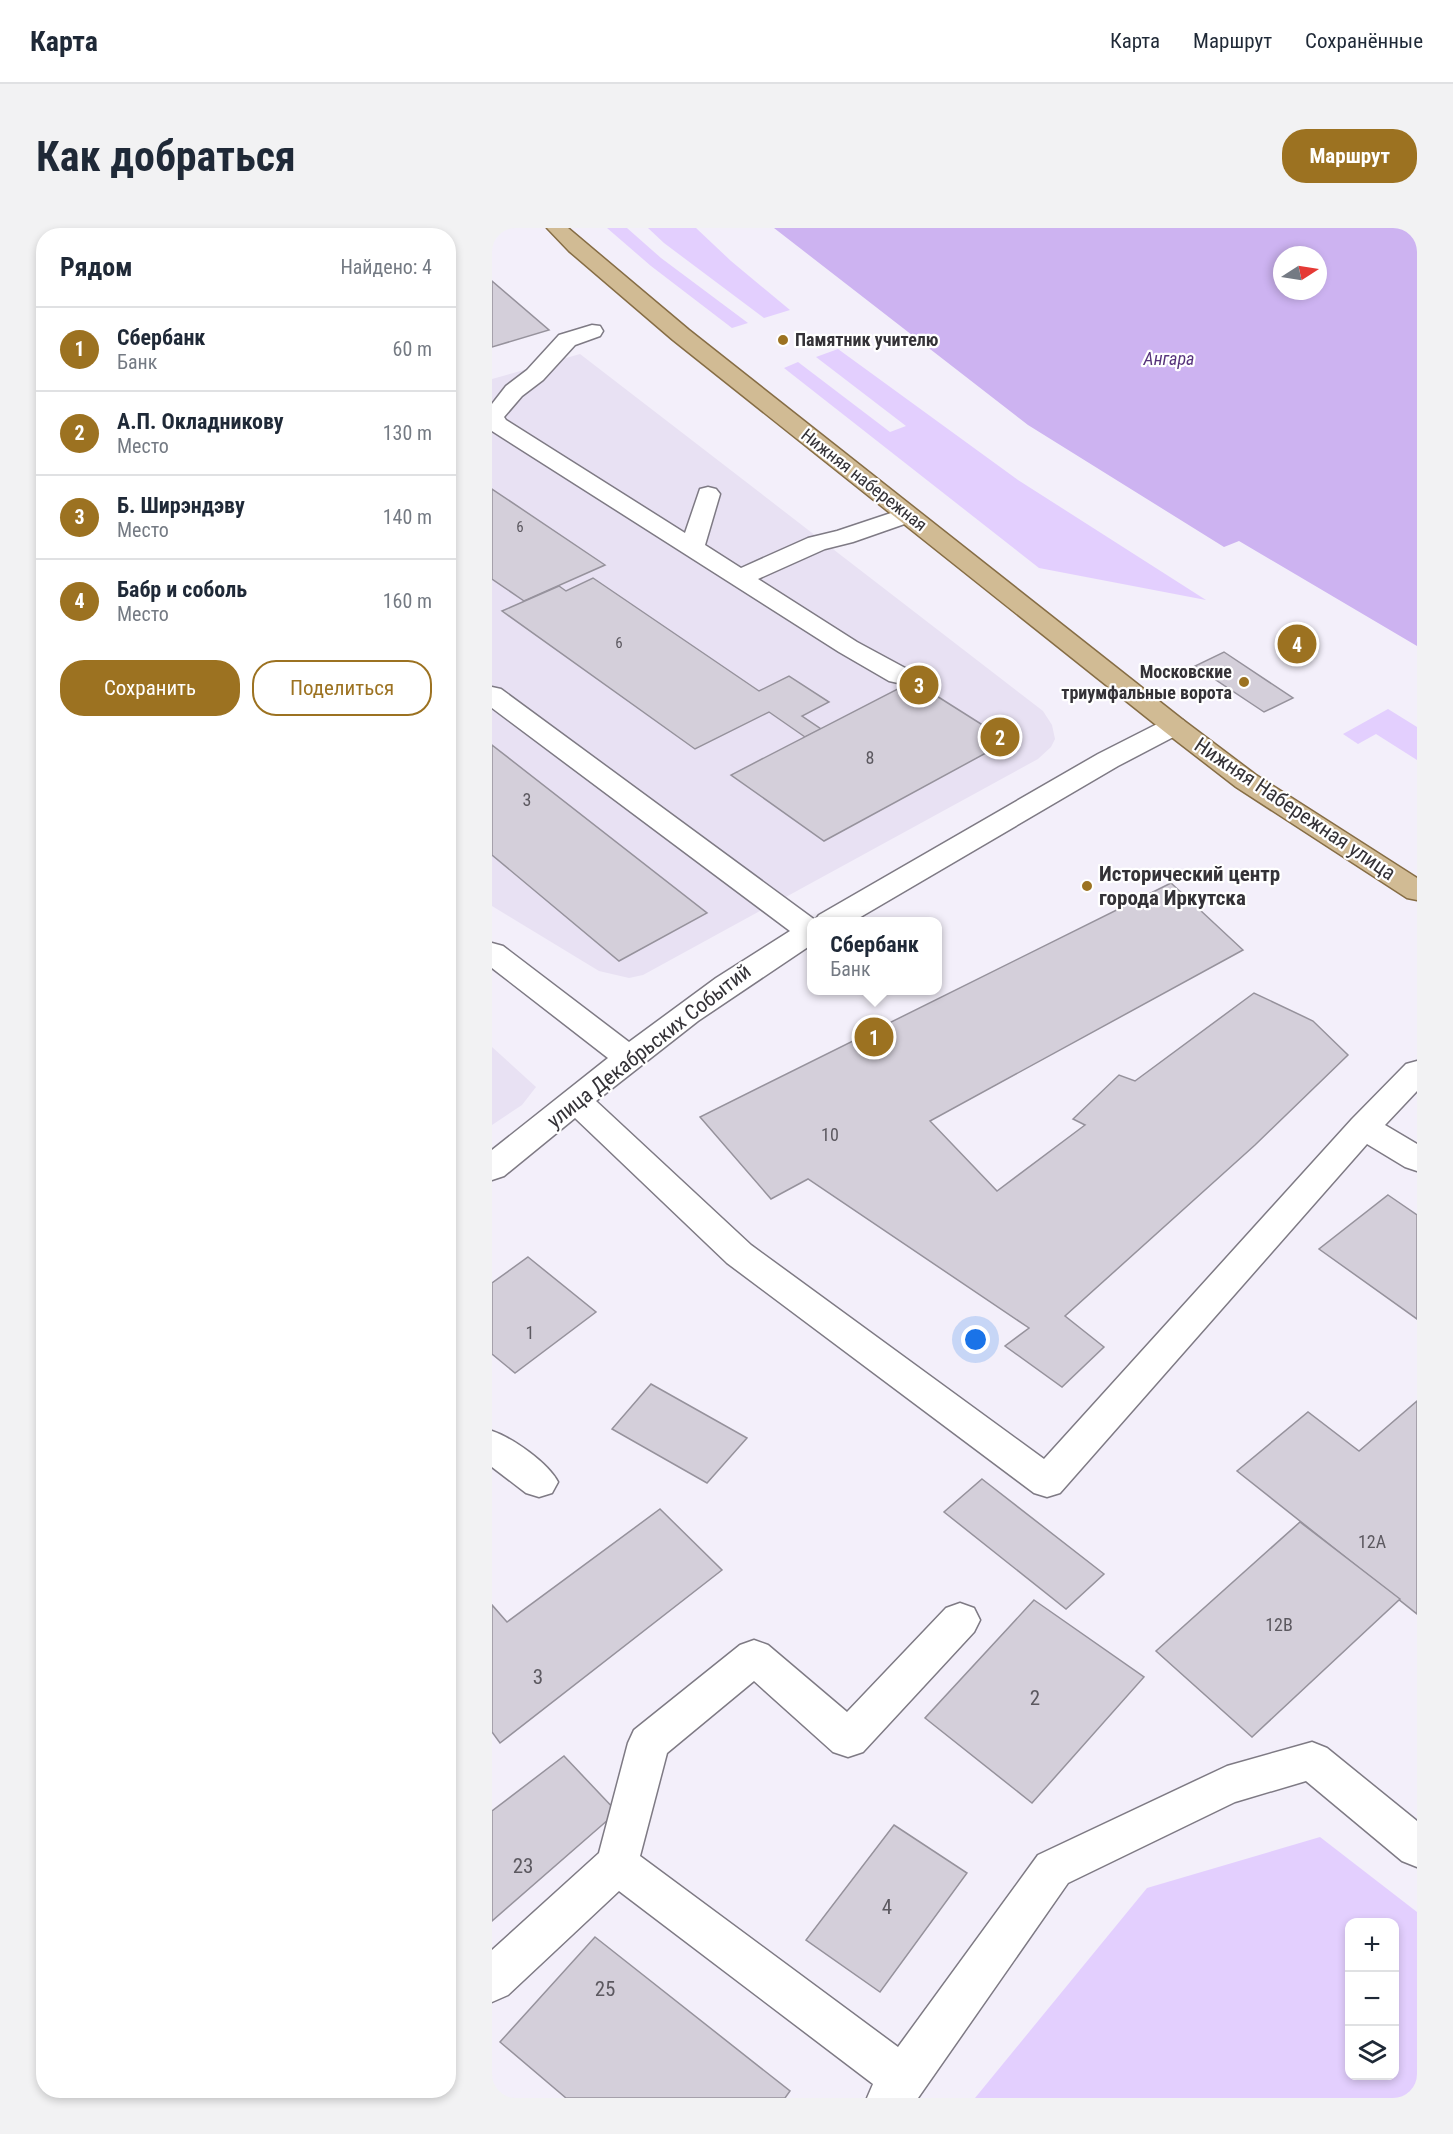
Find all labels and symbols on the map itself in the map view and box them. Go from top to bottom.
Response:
north arrow [1273,246,1327,300]
place label: Памятник учителю [795,329,939,350]
marker: Памятник учителю [776,333,790,347]
water label: Ангара [1143,348,1194,369]
street label: Нижняя набережная [797,424,931,535]
house number: 6 [516,518,524,536]
pin: 4 [1278,622,1316,666]
house number: 6 [615,634,623,652]
place label: Московские триумфальные ворота [1061,661,1232,703]
pin: 3 [900,662,938,708]
marker: Московские триумфальные ворота [1237,675,1251,689]
pin: 2 [980,714,1020,760]
street label: Нижняя Набережная улица [1190,733,1400,885]
house number: 8 [866,747,874,768]
house number: 3 [523,789,531,810]
place label: Исторический центр города Иркутска [1099,862,1280,910]
marker: Исторический центр города Иркутска [1080,879,1094,893]
street label: улица Декабрьских Событий [542,959,756,1133]
pin: 1 [854,1014,893,1060]
house number: 10 [821,1124,839,1145]
house number: 1 [526,1322,534,1343]
your location [961,1325,990,1354]
house number: 12А [1358,1531,1387,1552]
house number: 12В [1265,1614,1293,1635]
house number: 3 [533,1665,543,1689]
house number: 2 [1030,1686,1040,1710]
house number: 23 [513,1854,533,1878]
house number: 4 [882,1895,892,1919]
house number: 25 [595,1977,615,2001]

